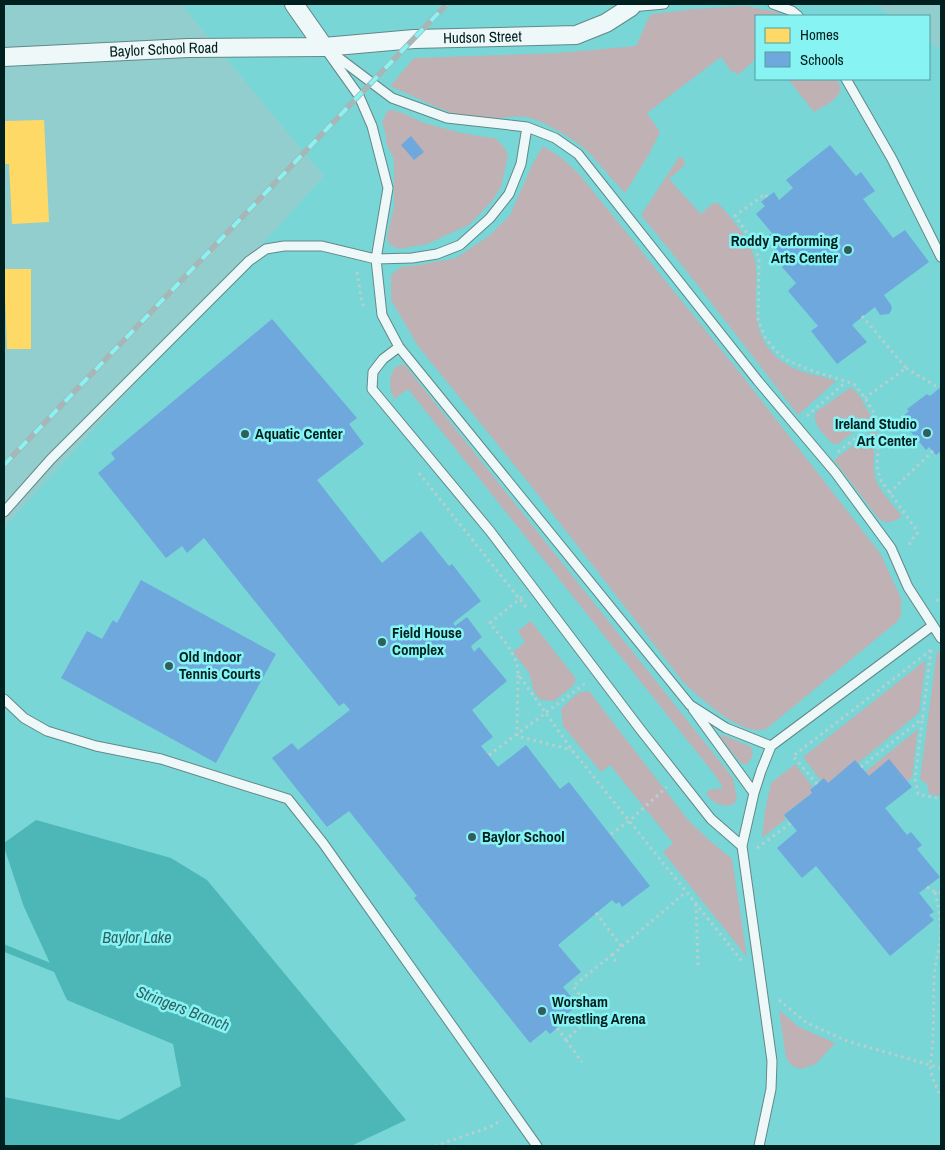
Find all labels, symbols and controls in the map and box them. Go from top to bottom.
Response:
legend [755,15,930,80]
text: Homes [800,24,839,45]
street label: Hudson Street [443,25,523,48]
street label: Baylor School Road [109,37,218,62]
text: Schools [800,49,844,70]
place label: Roddy Performing Arts Center [731,230,838,268]
marker: Roddy Performing Arts Center [842,244,854,256]
place label: Ireland Studio Art Center [835,413,917,451]
place label: Aquatic Center [255,423,343,444]
marker: Ireland Studio Art Center [921,427,933,439]
marker: Aquatic Center [239,428,251,440]
place label: Field House Complex [392,622,462,660]
marker: Field House Complex [376,636,388,648]
place label: Old Indoor Tennis Courts [179,646,261,684]
marker: Old Indoor Tennis Courts [163,660,175,672]
place label: Baylor School [482,826,565,847]
marker: Baylor School [466,831,478,843]
water label: Baylor Lake [102,926,172,948]
water label: Stringers Branch [133,980,233,1036]
place label: Worsham Wrestling Arena [552,991,646,1029]
marker: Worsham Wrestling Arena [536,1005,548,1017]

